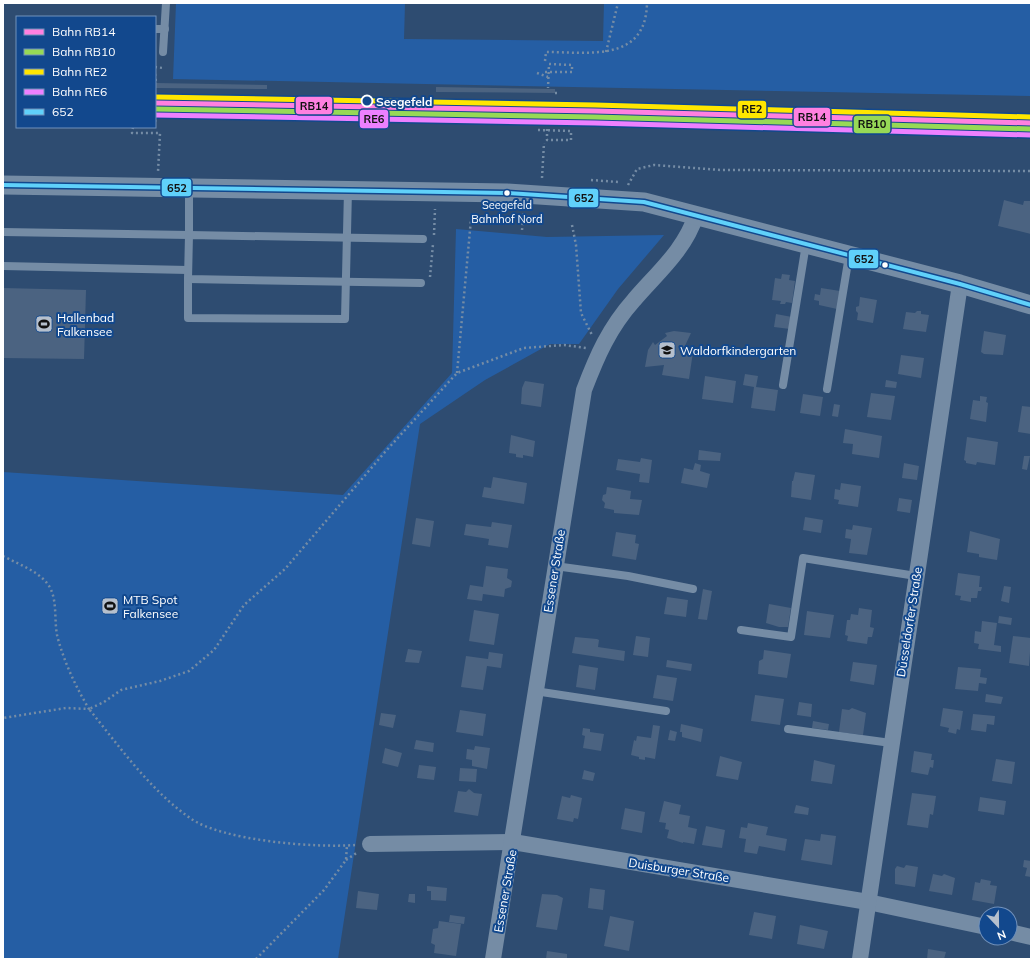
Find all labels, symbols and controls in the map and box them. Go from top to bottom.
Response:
legend [16,16,156,128]
text: Bahn RB14 [52,24,115,39]
text: Bahn RB10 [52,44,115,59]
text: Bahn RE2 [52,64,107,79]
text: Bahn RE6 [52,84,107,99]
marker: Seegefeld [360,94,374,108]
place label: Seegefeld [376,94,432,109]
line badge: RB14 [295,96,333,115]
text: RB14 [300,99,329,113]
line badge: RE2 [737,100,767,119]
text: RE2 [742,102,763,116]
text: 652 [52,104,74,119]
line badge: RB14 [793,107,831,127]
line badge: RE6 [359,109,389,129]
text: RB14 [798,110,827,124]
text: RE6 [364,112,385,126]
line badge: RB10 [853,115,891,134]
text: RB10 [858,117,887,131]
line badge: 652 [161,178,192,197]
text: 652 [167,181,187,195]
marker: Seegefeld Bahnhof Nord [502,188,512,198]
line badge: 652 [568,188,599,208]
text: 652 [574,191,594,205]
place label: Seegefeld Bahnhof Nord [471,198,543,226]
line badge: 652 [848,249,879,269]
text: 652 [854,252,874,266]
unlabelled marker [880,260,890,270]
place label: Hallenbad Falkensee [57,310,114,339]
sports icon: Hallenbad Falkensee [34,314,54,334]
school or university icon: Waldorfkindergarten [657,340,677,360]
place label: Waldorfkindergarten [680,343,796,358]
street label: Essener Straße [540,528,568,614]
street label: Düsseldorfer Straße [893,566,925,678]
place label: MTB Spot Falkensee [123,592,178,621]
sports icon: MTB Spot Falkensee [100,596,120,616]
street label: Essener Straße [490,848,520,934]
street label: Duisburger Straße [628,855,730,885]
north arrow [978,906,1018,946]
text: N [995,927,1008,943]

